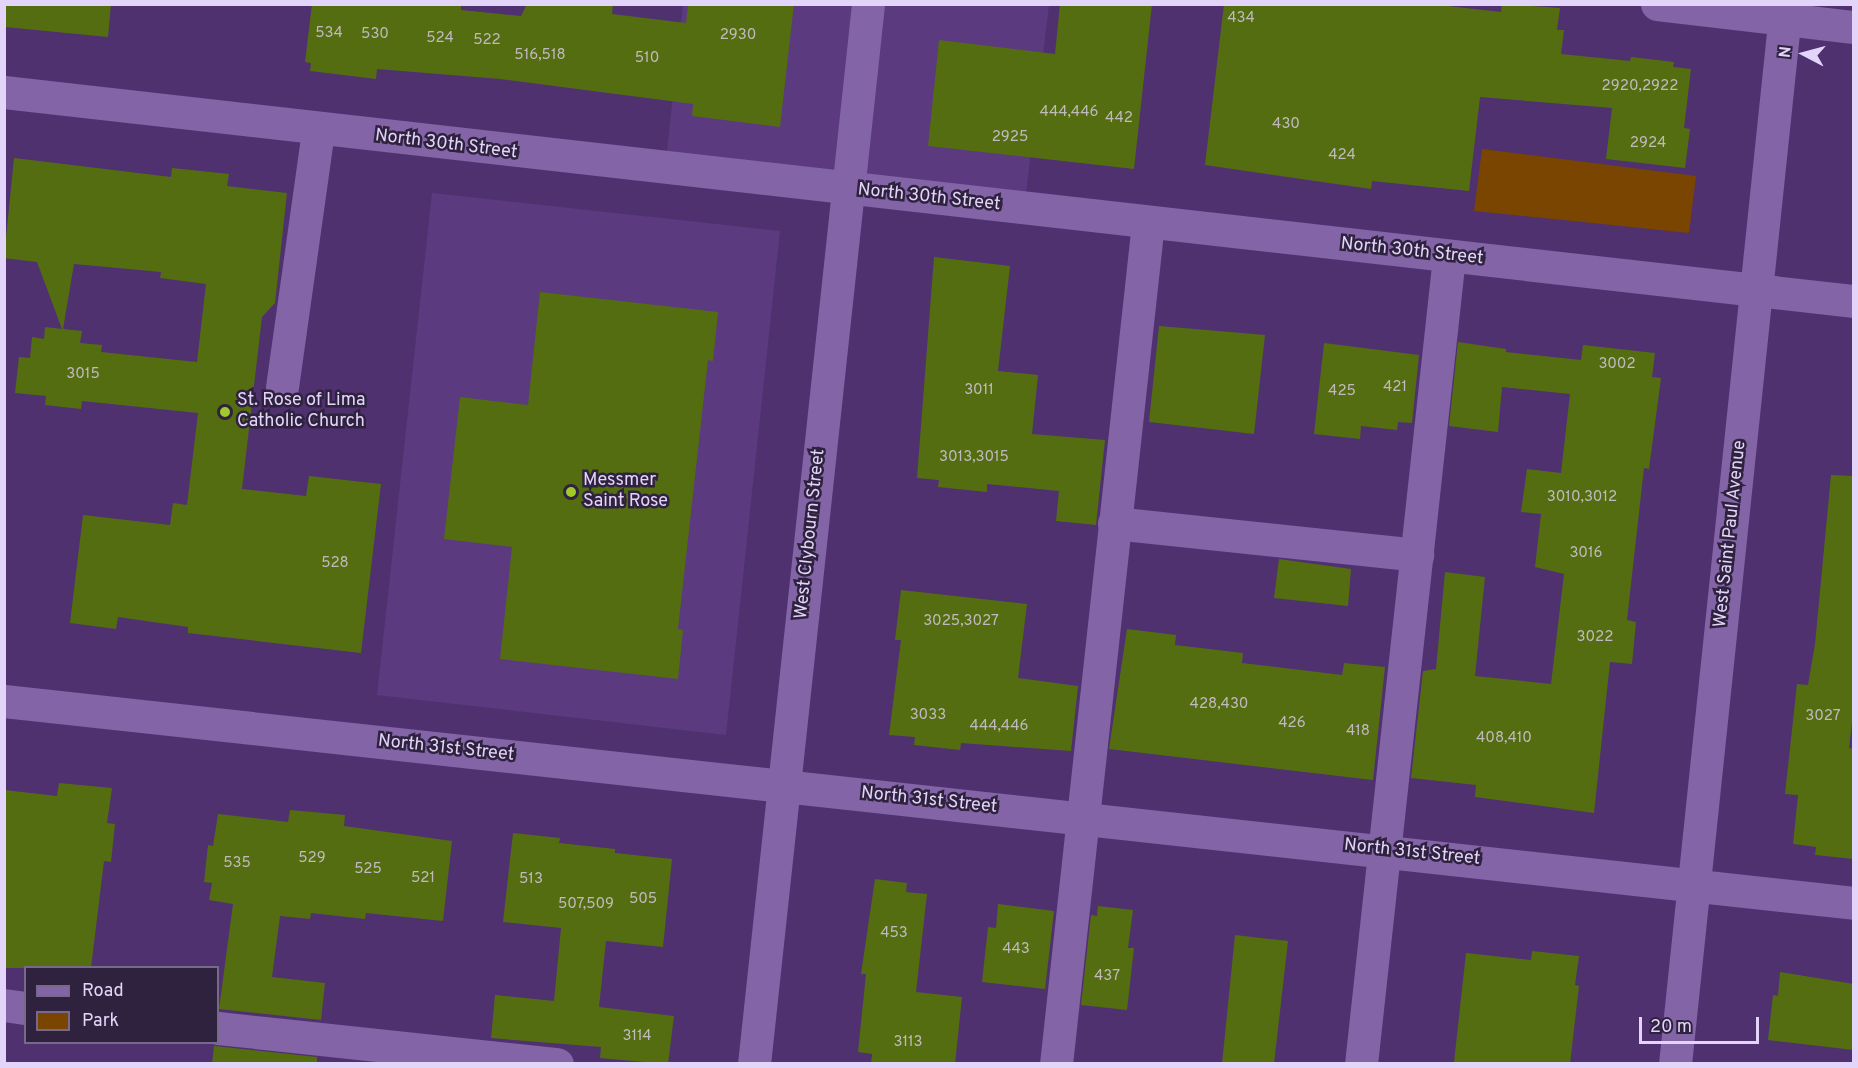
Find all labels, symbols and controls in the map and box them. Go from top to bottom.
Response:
house number: 434 [1227,10,1255,28]
north arrow [1774,24,1834,84]
house number: 534 [315,25,343,43]
house number: 530 [361,26,389,44]
house number: 2930 [720,27,756,45]
house number: 524 [426,30,454,48]
house number: 522 [473,32,501,50]
text: N [1776,45,1797,59]
house number: 516,518 [514,47,566,65]
house number: 510 [635,50,659,68]
house number: 2920,2922 [1602,78,1678,96]
house number: 444,446 [1040,104,1098,122]
house number: 442 [1105,110,1133,128]
house number: 430 [1272,116,1300,134]
street label: North 30th Street [374,126,518,164]
house number: 2925 [992,129,1028,147]
house number: 2924 [1630,135,1666,153]
house number: 424 [1328,147,1356,165]
street label: North 30th Street [857,180,1001,216]
street label: North 30th Street [1340,234,1484,270]
house number: 3002 [1598,356,1636,374]
house number: 3015 [66,366,100,384]
house number: 421 [1383,379,1407,397]
house number: 3011 [964,382,994,400]
house number: 425 [1328,383,1356,401]
place label: St. Rose of Lima Catholic Church [237,391,365,434]
marker: St. Rose of Lima Catholic Church [218,405,232,419]
street label: West Saint Paul Avenue [1710,439,1752,629]
street label: West Clybourn Street [791,448,831,620]
house number: 3013,3015 [939,449,1009,467]
place label: Messmer Saint Rose [583,471,668,514]
marker: Messmer Saint Rose [564,485,578,499]
house number: 3010,3012 [1547,489,1617,507]
house number: 3016 [1569,545,1603,563]
house number: 528 [321,555,349,573]
house number: 3025,3027 [923,613,999,631]
house number: 3022 [1577,629,1613,647]
house number: 428,430 [1190,696,1248,714]
house number: 3033 [910,707,946,725]
house number: 3027 [1805,708,1841,726]
house number: 426 [1278,715,1306,733]
house number: 444,446 [970,718,1028,736]
house number: 418 [1346,723,1370,741]
house number: 408,410 [1476,730,1532,748]
street label: North 31st Street [377,731,515,767]
street label: North 31st Street [860,783,998,819]
street label: North 31st Street [1343,835,1481,871]
house number: 529 [298,850,326,868]
house number: 535 [223,855,251,873]
house number: 525 [354,861,382,879]
house number: 521 [411,870,435,888]
house number: 513 [519,871,543,889]
house number: 505 [629,891,657,909]
house number: 507,509 [558,896,614,914]
house number: 453 [880,925,908,943]
house number: 443 [1002,941,1030,959]
legend [24,966,219,1044]
house number: 437 [1094,968,1120,986]
text: Road [82,980,124,1003]
scale bar [1642,1005,1762,1043]
text: Park [82,1010,119,1033]
text: 20 m [1650,1016,1692,1039]
house number: 3114 [622,1028,652,1046]
house number: 3113 [893,1034,923,1052]

